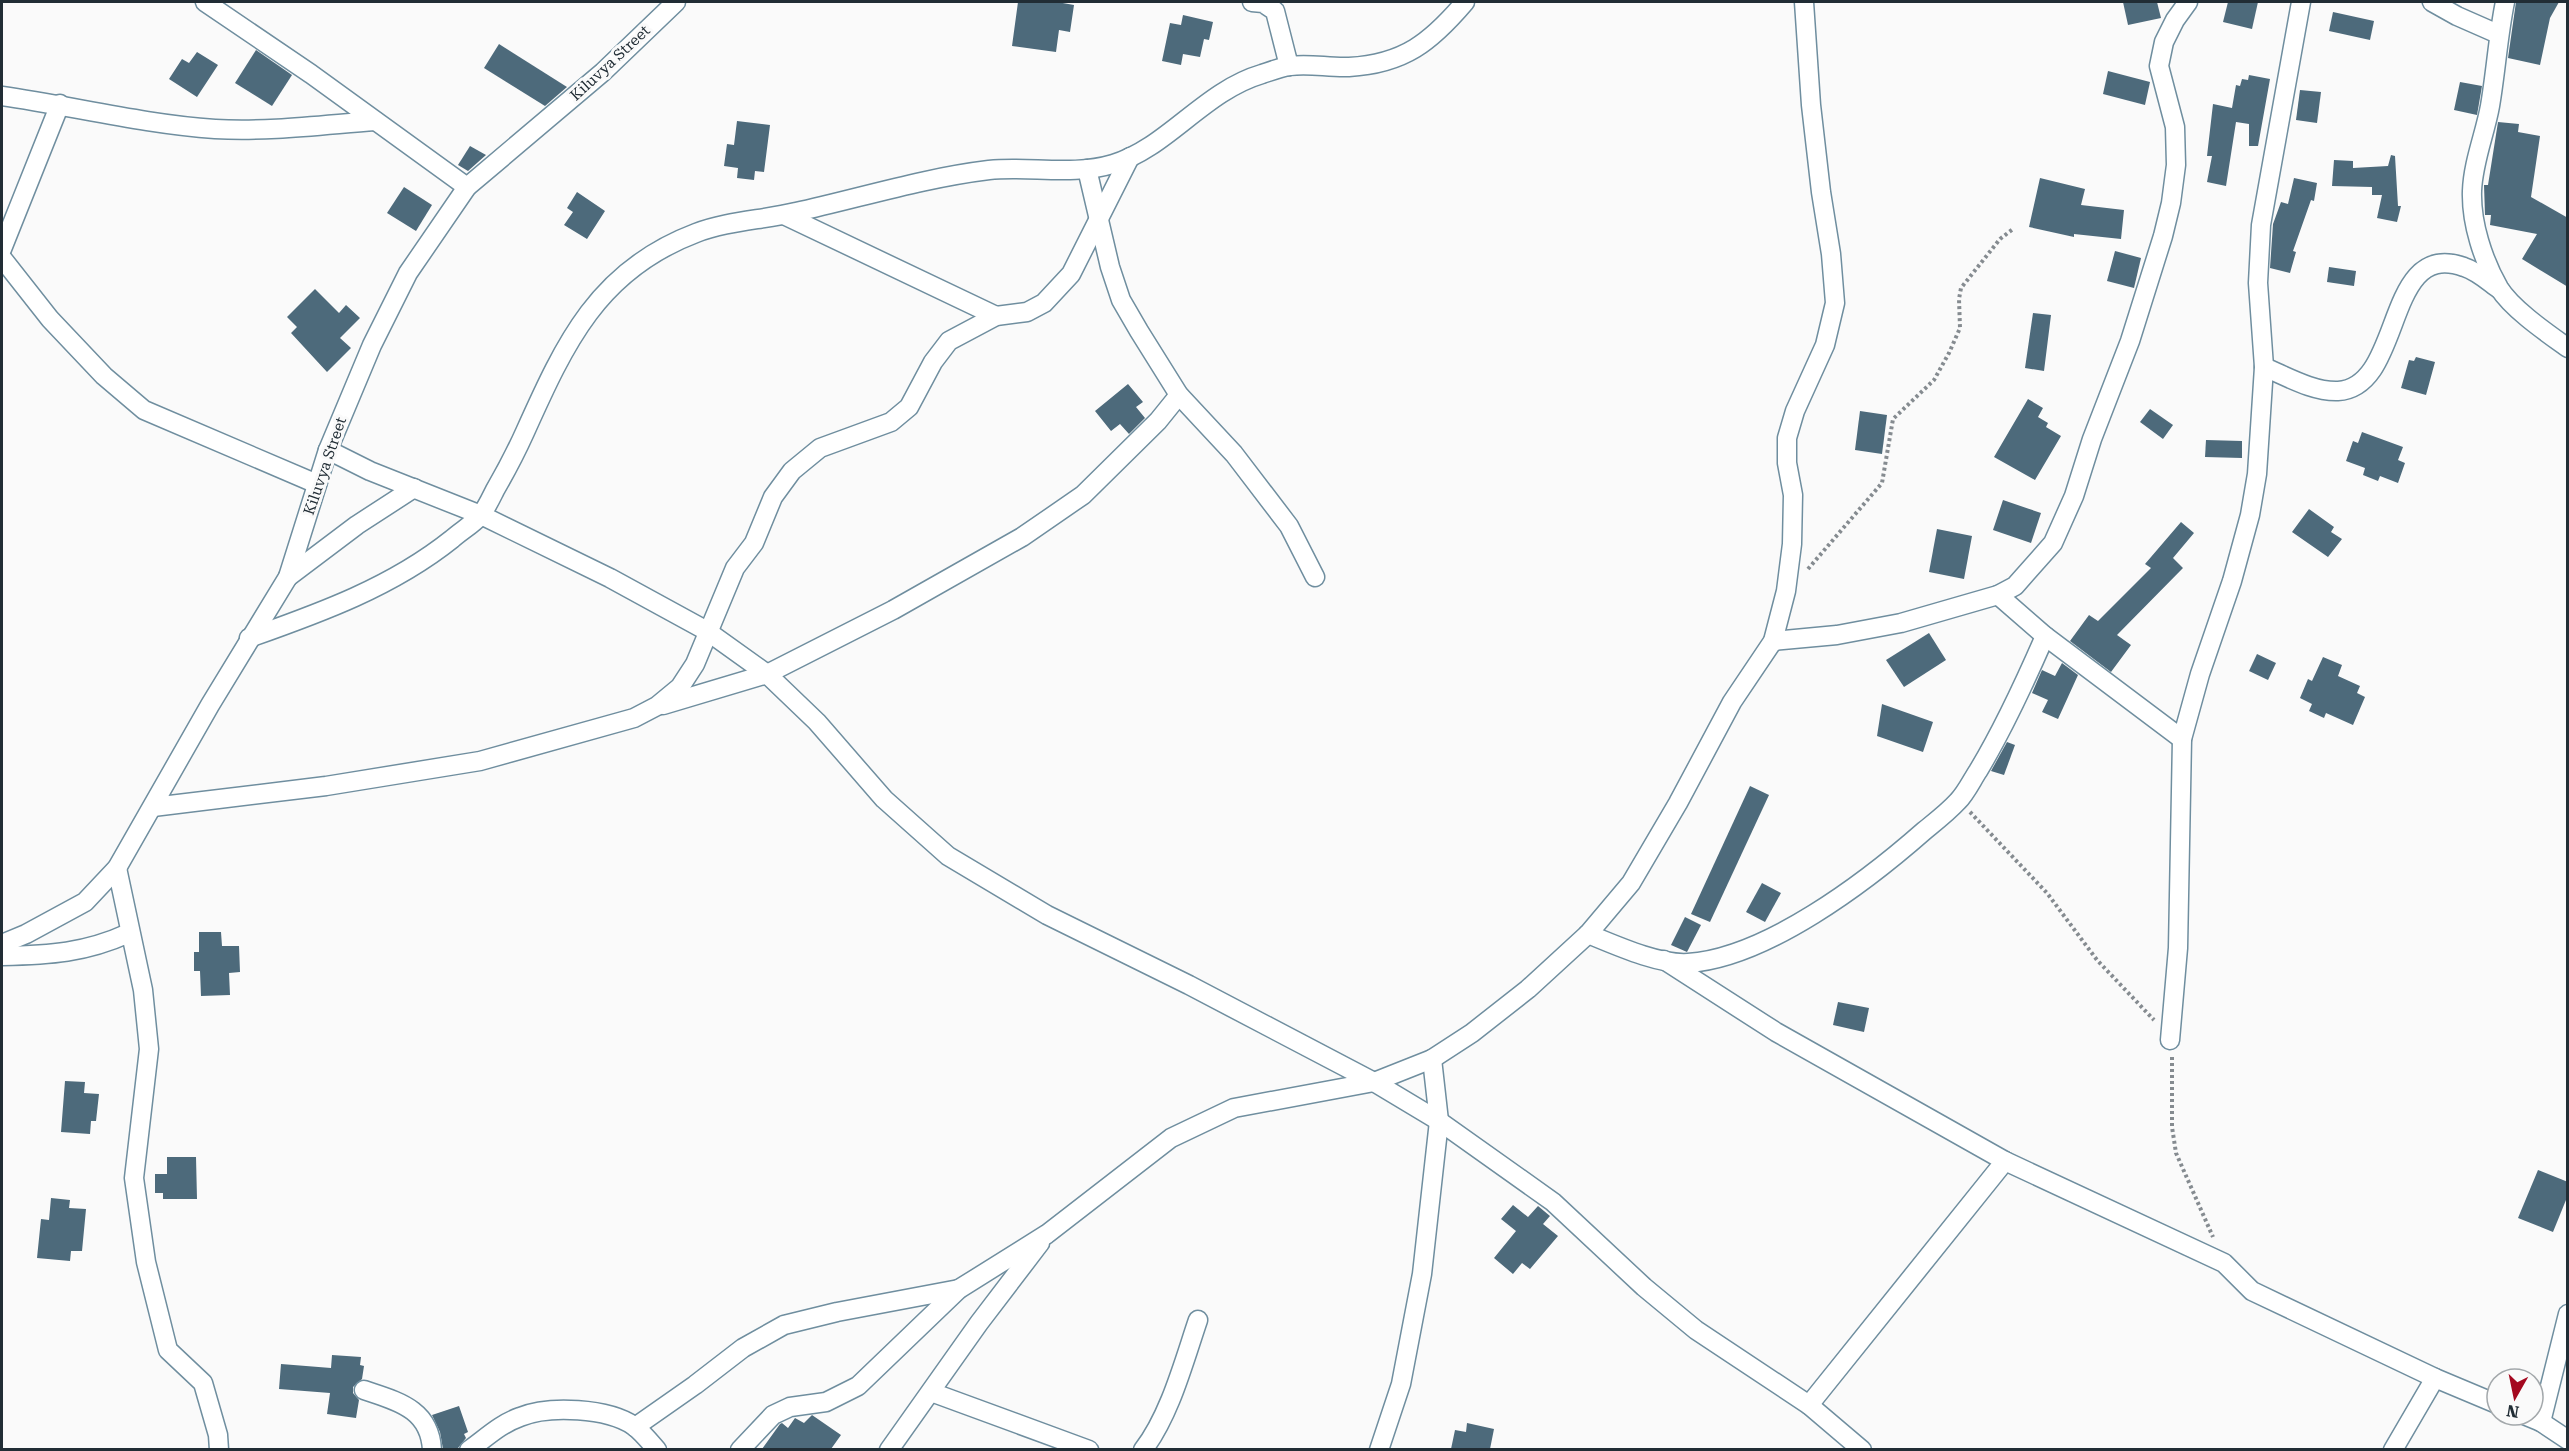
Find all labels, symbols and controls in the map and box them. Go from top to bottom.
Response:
street label: Kiluvya Street [566,21,654,104]
street label: Kiluvya Street [300,414,350,517]
north arrow [2485,1367,2545,1427]
text: N [2505,1401,2520,1422]

